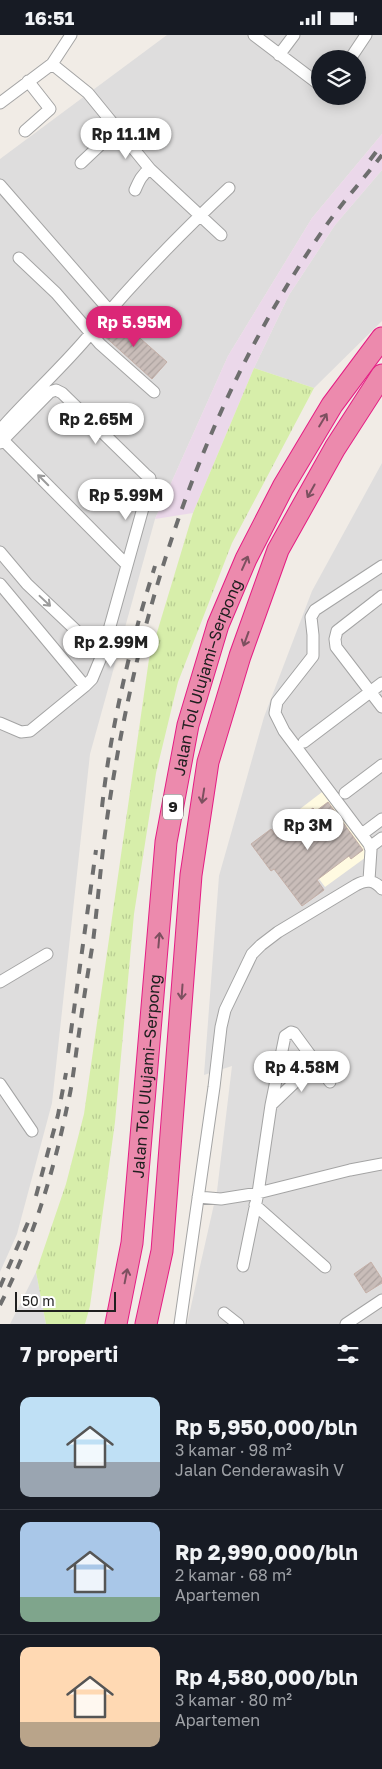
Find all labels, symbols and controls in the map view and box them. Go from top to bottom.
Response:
text: 16:51 [25,6,74,29]
map controls [311,50,366,105]
button: layers [311,50,366,105]
pin: Rp 11.1M [74,117,178,160]
text: Rp 11.1M [91,124,161,144]
pin: Rp 5.95M [82,305,186,348]
text: Rp 5.95M [97,312,171,332]
pin: Rp 2.65M [44,403,148,445]
text: Rp 2.65M [59,409,133,429]
one-way arrow [318,414,328,428]
one-way arrow [37,474,49,487]
pin: Rp 5.99M [74,479,178,521]
one-way arrow [306,484,316,499]
text: Rp 5.99M [89,485,163,505]
one-way arrow [240,556,250,571]
street label: Jalan Tol Ulujami–Serpong [169,576,246,777]
one-way arrow [38,595,51,607]
pin: Rp 2.99M [59,625,163,668]
one-way arrow [241,631,250,646]
text: Rp 2.99M [74,632,148,652]
one-way arrow [198,787,208,803]
road number: 9 [163,795,183,819]
pin: Rp 3M [273,809,343,851]
text: Rp 3M [284,815,332,835]
one-way arrow [154,933,163,949]
street label: Jalan Tol Ulujami–Serpong [128,973,165,1179]
one-way arrow [177,984,187,1000]
pin: Rp 4.58M [250,1051,354,1093]
text: Rp 4.58M [265,1057,339,1077]
one-way arrow [122,1269,131,1285]
scale bar [15,1289,116,1312]
text: 50 m [22,1292,55,1309]
icon: filters [334,1340,362,1368]
text: 7 properti [20,1341,118,1367]
text: Rp 5,950,000/bln [175,1414,358,1440]
icon: home [60,1417,120,1477]
text: 3 kamar · 98 m² [175,1440,292,1460]
text: Jalan Cenderawasih V [175,1460,344,1480]
text: Rp 2,990,000/bln [175,1539,358,1565]
icon: home [60,1542,120,1602]
text: 2 kamar · 68 m² [175,1565,292,1585]
text: Apartemen [175,1585,260,1605]
text: Rp 4,580,000/bln [175,1664,358,1690]
icon: home [60,1667,120,1727]
text: 3 kamar · 80 m² [175,1690,292,1710]
text: Apartemen [175,1710,260,1730]

